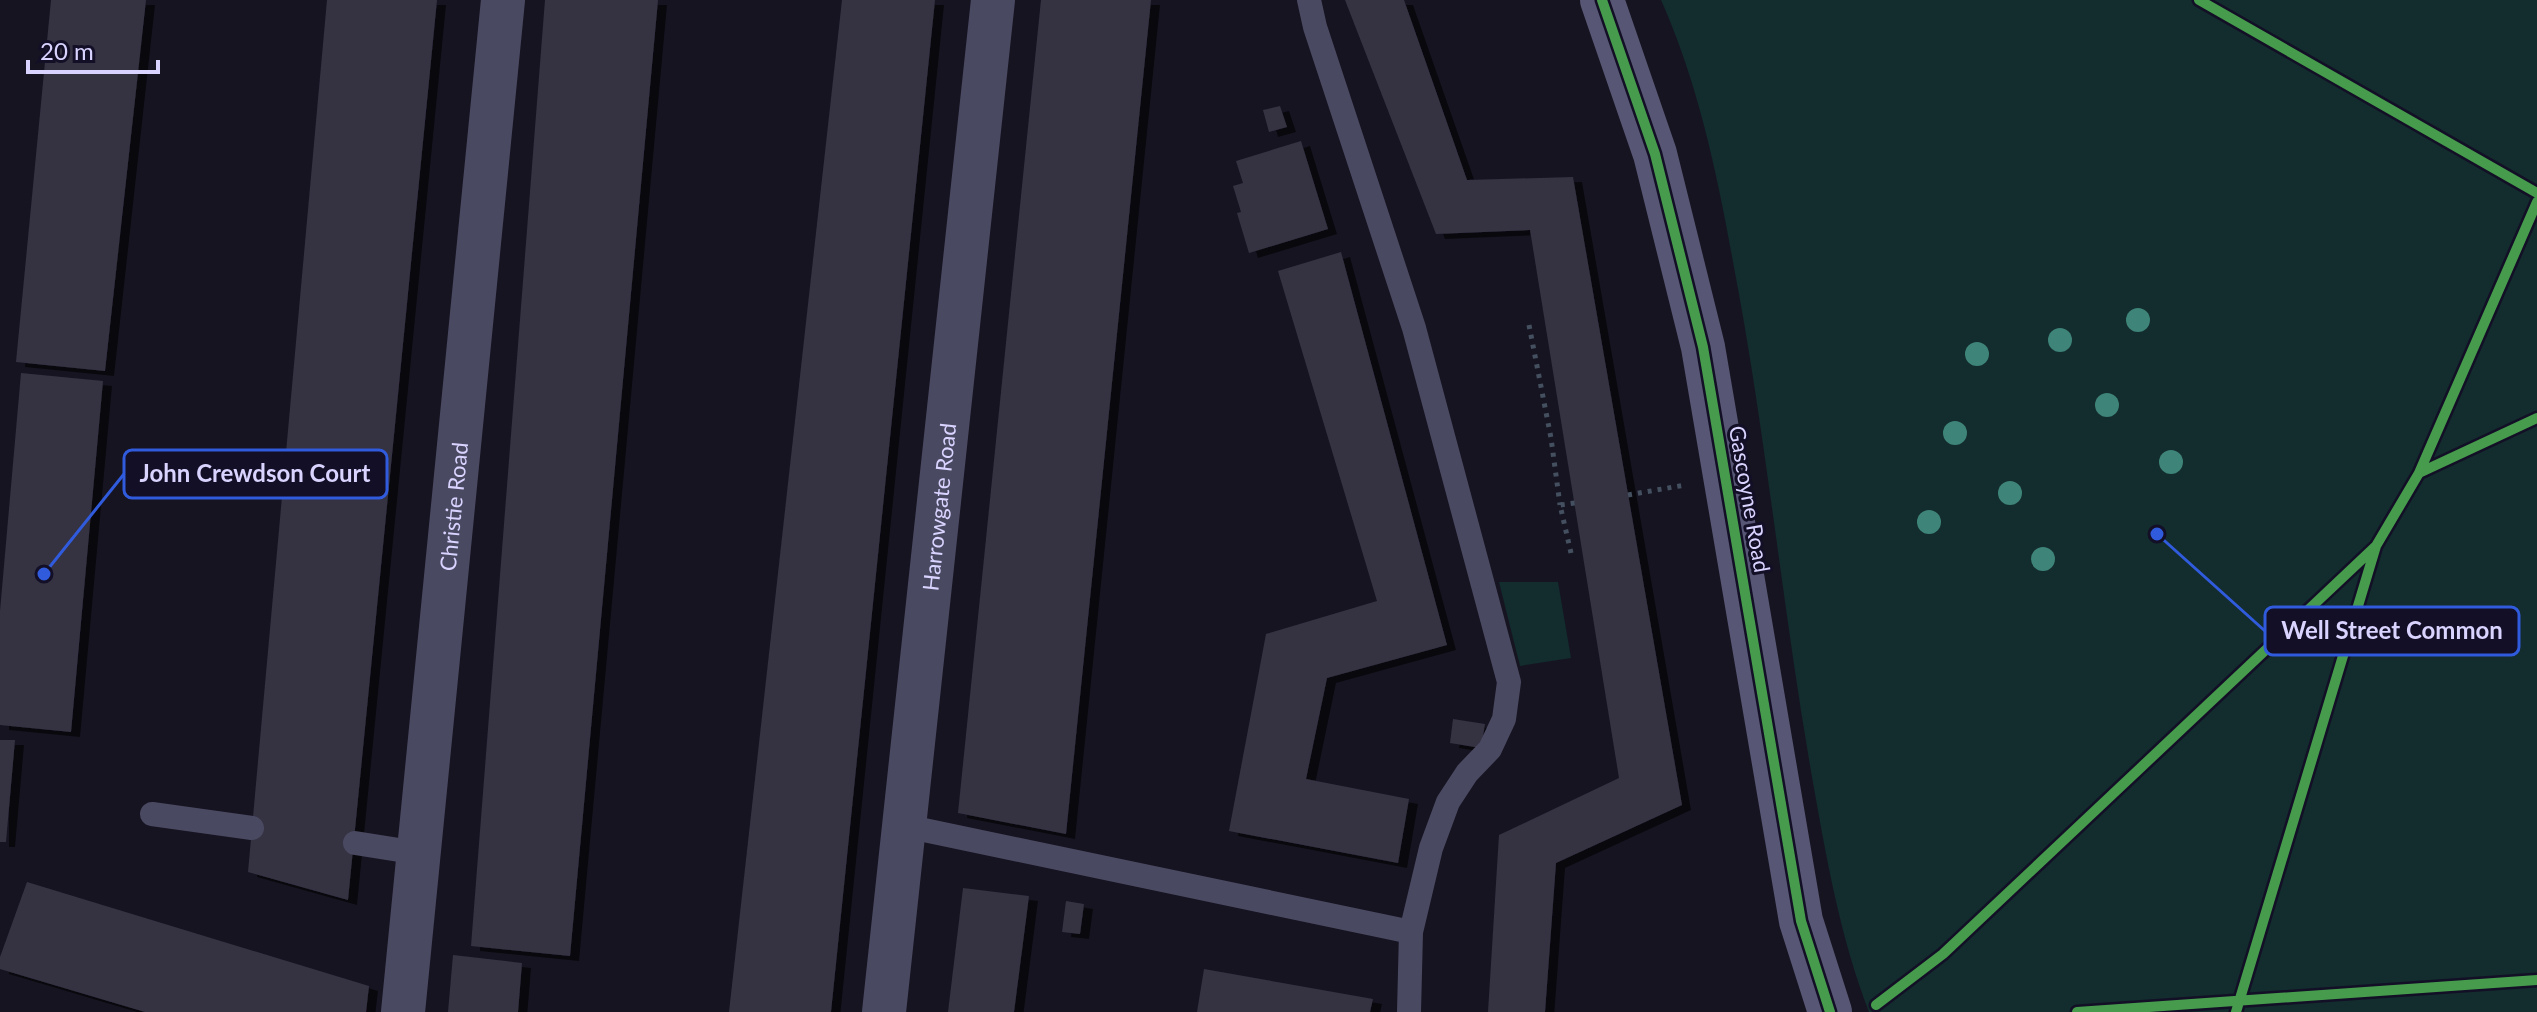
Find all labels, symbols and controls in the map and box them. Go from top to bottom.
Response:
scale bar [28,24,158,74]
text: 20 m [40,36,94,65]
street label: Harrowgate Road [916,422,961,592]
street label: Gascoyne Road [1724,424,1776,574]
street label: Christie Road [433,441,473,572]
callout: John Crewdson Court [124,450,387,498]
text: John Crewdson Court [140,458,371,487]
callout: Well Street Common [2265,607,2519,655]
text: Well Street Common [2281,615,2503,644]

